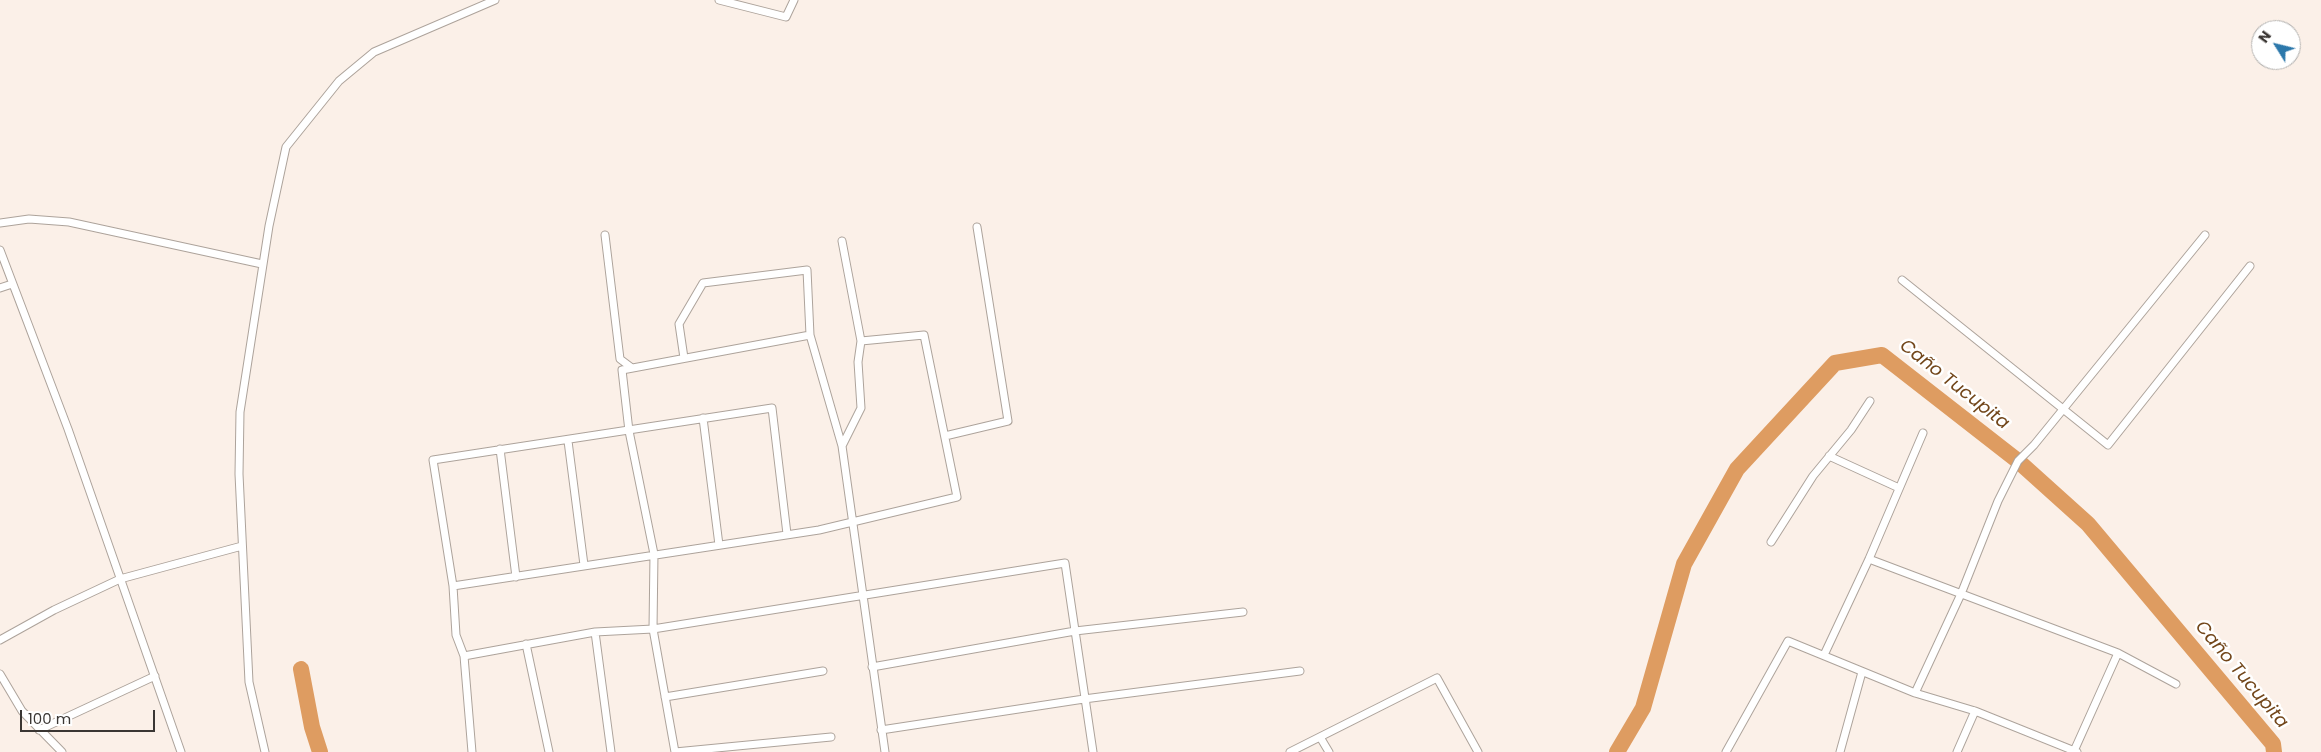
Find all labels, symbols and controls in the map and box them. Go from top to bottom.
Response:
north arrow [2251,20,2301,70]
text: N [2253,27,2276,47]
water label: Caño Tucupita [1895,335,2013,435]
water label: Caño Tucupita [2190,617,2292,733]
scale bar [22,700,158,732]
text: 100 m [28,708,71,729]

